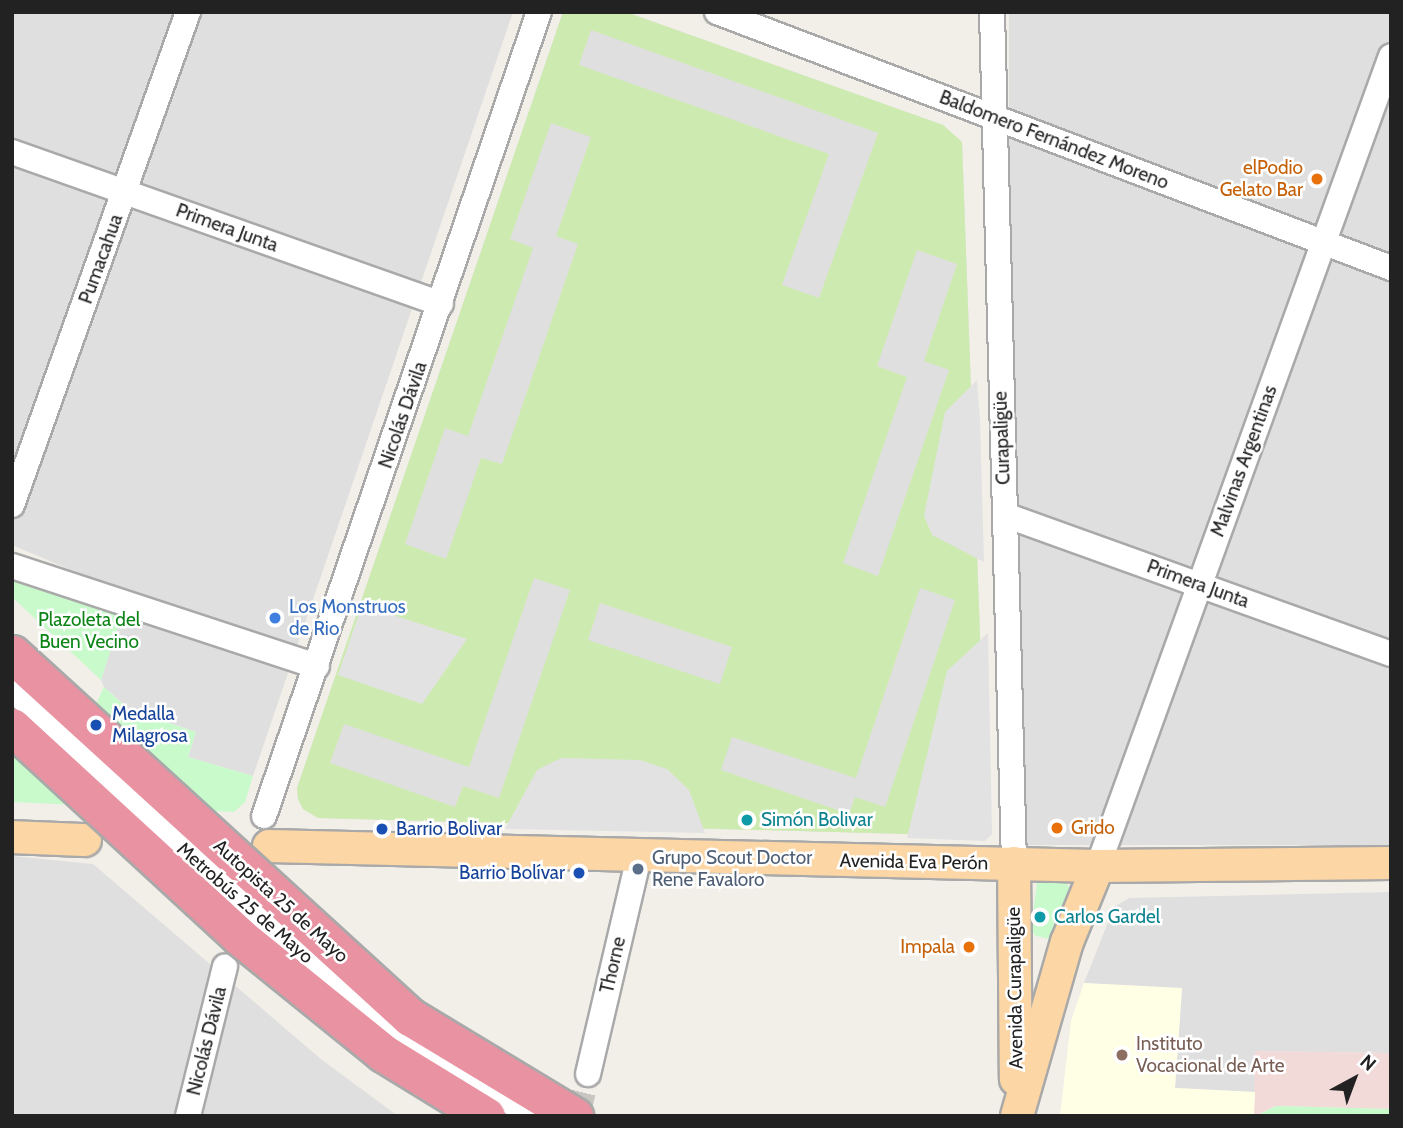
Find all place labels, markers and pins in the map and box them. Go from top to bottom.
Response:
place label: elPodio Gelato Bar [1220,157,1303,201]
marker: elPodio Gelato Bar [1309,171,1325,187]
place label: Los Monstruos de Rio [289,596,406,640]
marker: Los Monstruos de Rio [267,610,283,626]
place label: Medalla Milagrosa [112,703,188,747]
marker: Medalla Milagrosa [86,715,106,735]
place label: Simón Bolivar [761,809,873,831]
marker: Simón Bolivar [739,812,755,828]
place label: Grido [1071,817,1115,839]
place label: Barrio Bolivar [396,818,502,840]
marker: Grido [1049,820,1065,836]
marker: Barrio Bolivar [374,821,390,837]
place label: Grupo Scout Doctor Rene Favaloro [652,847,812,891]
marker: Grupo Scout Doctor Rene Favaloro [630,861,646,877]
place label: Barrio Bolívar [459,862,565,884]
marker: Barrio Bolívar [571,865,587,881]
place label: Carlos Gardel [1054,906,1160,928]
marker: Carlos Gardel [1032,909,1048,925]
place label: Impala [900,936,955,958]
marker: Impala [961,939,977,955]
place label: Instituto Vocacional de Arte [1136,1033,1285,1077]
marker: Instituto Vocacional de Arte [1114,1047,1130,1063]

